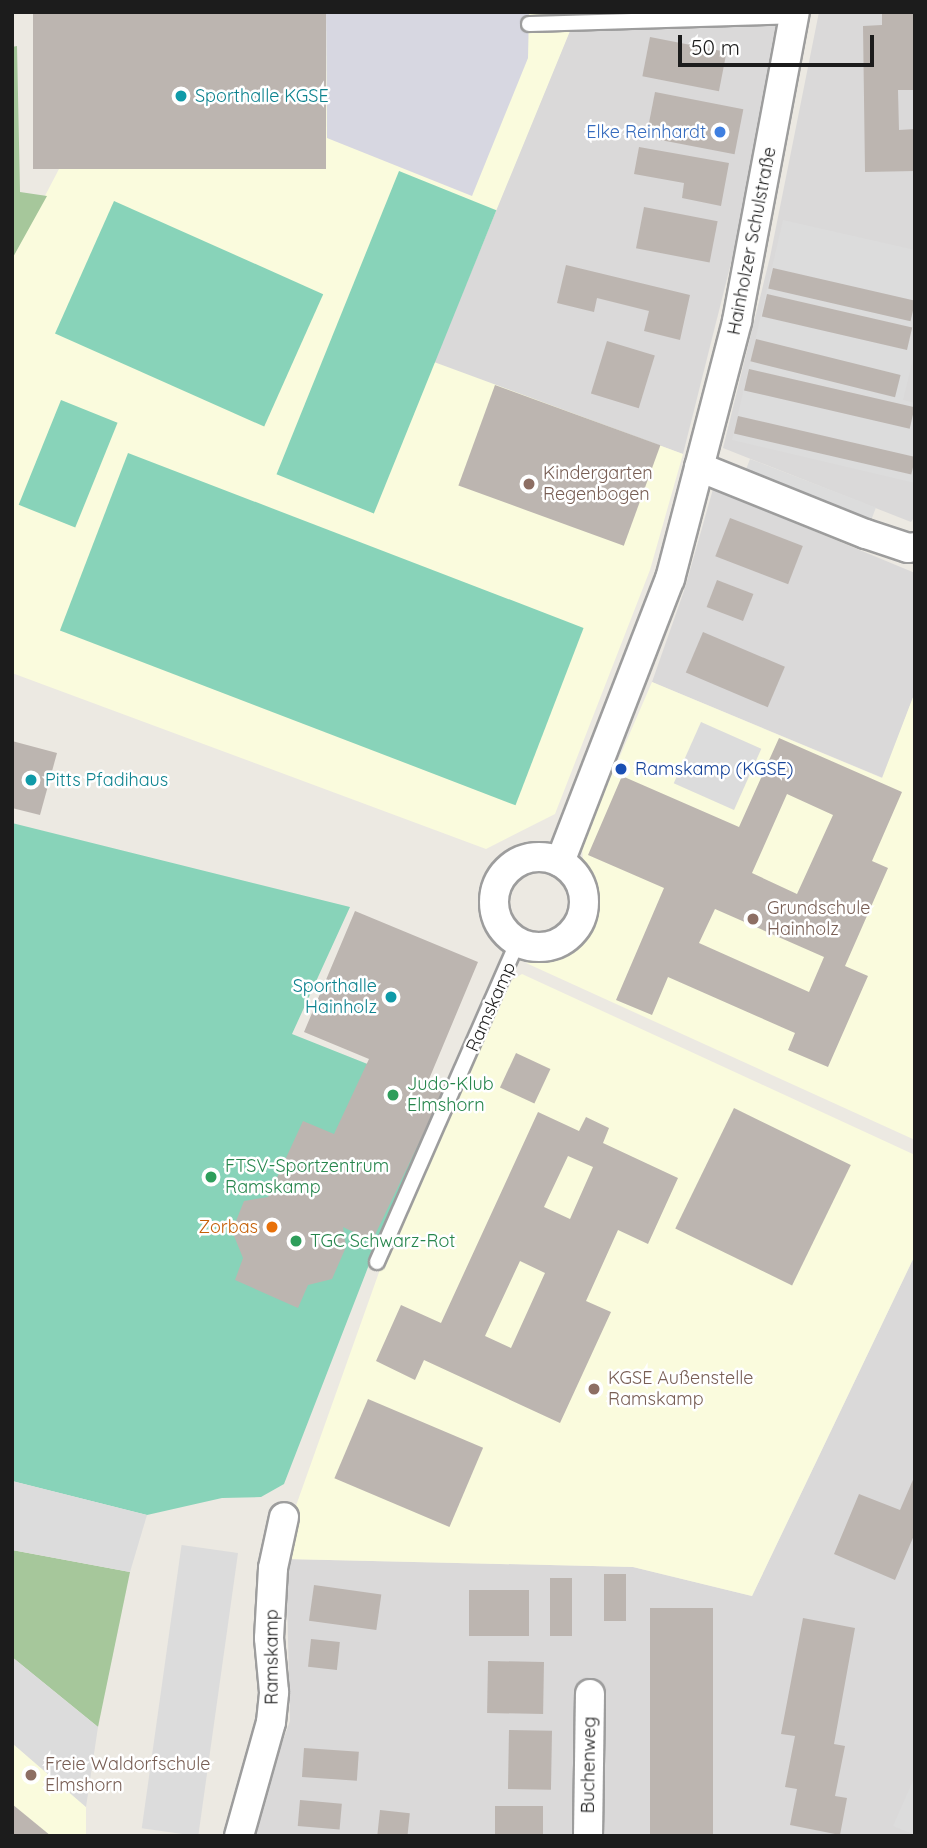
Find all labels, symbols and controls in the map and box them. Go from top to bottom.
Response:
scale bar [682,21,878,65]
text: 50 m [691,34,740,60]
place label: Sporthalle KGSE [195,85,329,107]
marker: Sporthalle KGSE [173,88,189,104]
place label: Elke Reinhardt [586,121,706,143]
marker: Elke Reinhardt [712,124,728,140]
street label: Hainholzer Schulstraße [723,145,781,337]
place label: Kindergarten Regenbogen [543,463,653,505]
marker: Kindergarten Regenbogen [521,476,537,492]
place label: Ramskamp (KGSE) [635,758,794,780]
marker: Ramskamp (KGSE) [613,761,629,777]
place label: Pitts Pfadihaus [45,769,168,791]
marker: Pitts Pfadihaus [23,772,39,788]
place label: Grundschule Hainholz [767,898,870,940]
marker: Grundschule Hainholz [745,911,761,927]
street label: Ramskamp [462,959,520,1055]
place label: Sporthalle Hainholz [293,976,377,1018]
marker: Sporthalle Hainholz [383,989,399,1005]
place label: Judo-Klub Elmshorn [407,1074,494,1116]
marker: Judo-Klub Elmshorn [385,1087,401,1103]
place label: FTSV-Sportzentrum Ramskamp [225,1156,389,1198]
marker: FTSV-Sportzentrum Ramskamp [203,1169,219,1185]
place label: Zorbas [198,1216,258,1238]
marker: Zorbas [264,1219,280,1235]
place label: TGC Schwarz-Rot [310,1230,455,1252]
marker: TGC Schwarz-Rot [288,1233,304,1249]
place label: KGSE Außenstelle Ramskamp [608,1368,753,1410]
marker: KGSE Außenstelle Ramskamp [586,1381,602,1397]
street label: Ramskamp [261,1609,283,1705]
street label: Buchenweg [577,1716,601,1814]
place label: Freie Waldorfschule Elmshorn [45,1754,210,1796]
marker: Freie Waldorfschule Elmshorn [23,1767,39,1783]

